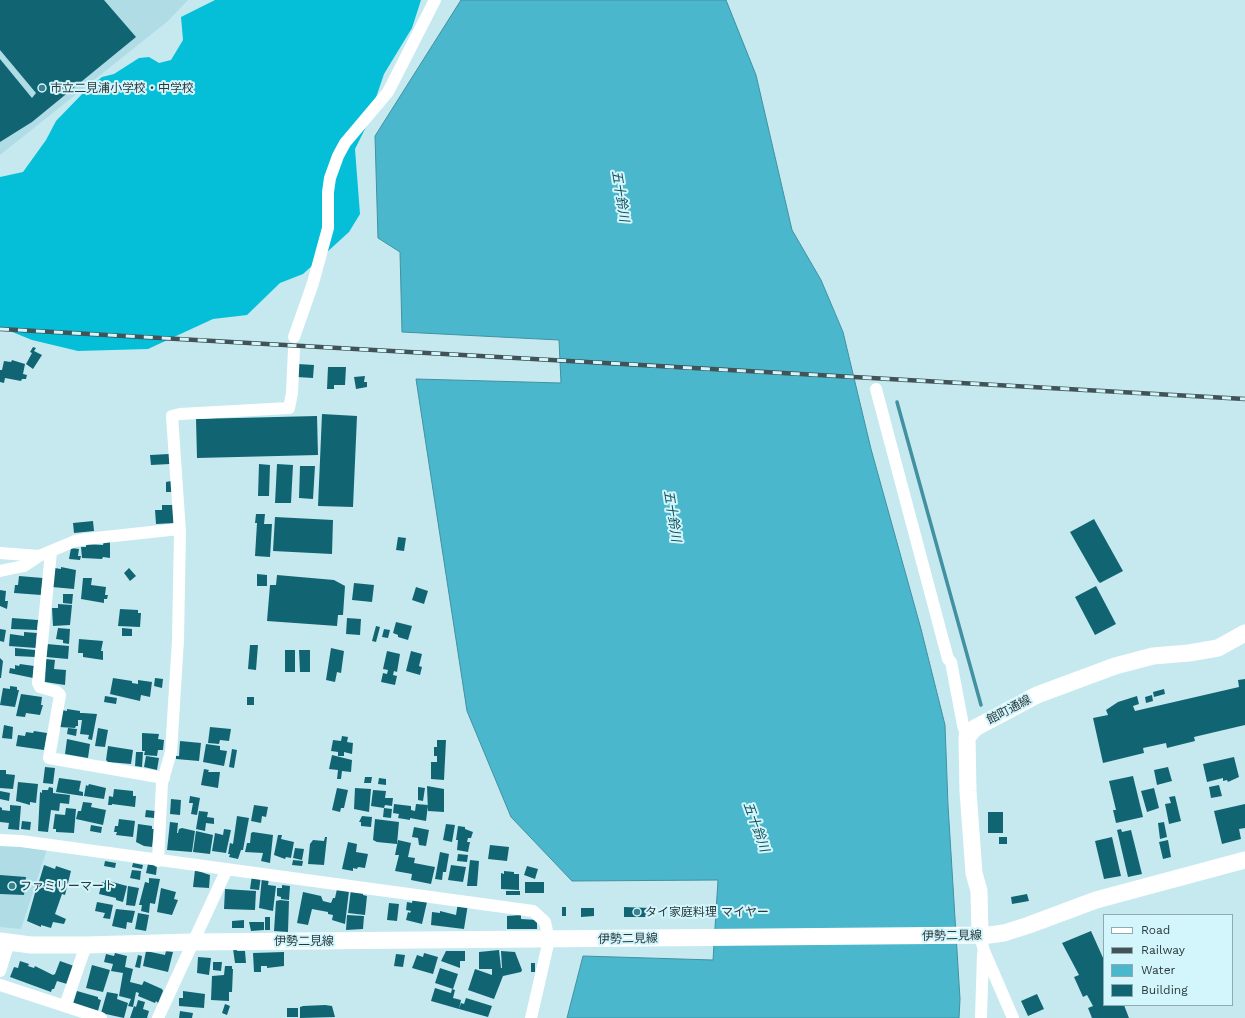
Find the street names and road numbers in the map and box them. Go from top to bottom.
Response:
street label: 館町通線 [984,692,1034,728]
street label: 伊勢二見線 [922,928,982,944]
street label: 伊勢二見線 [598,931,658,947]
street label: 伊勢二見線 [274,934,334,948]

